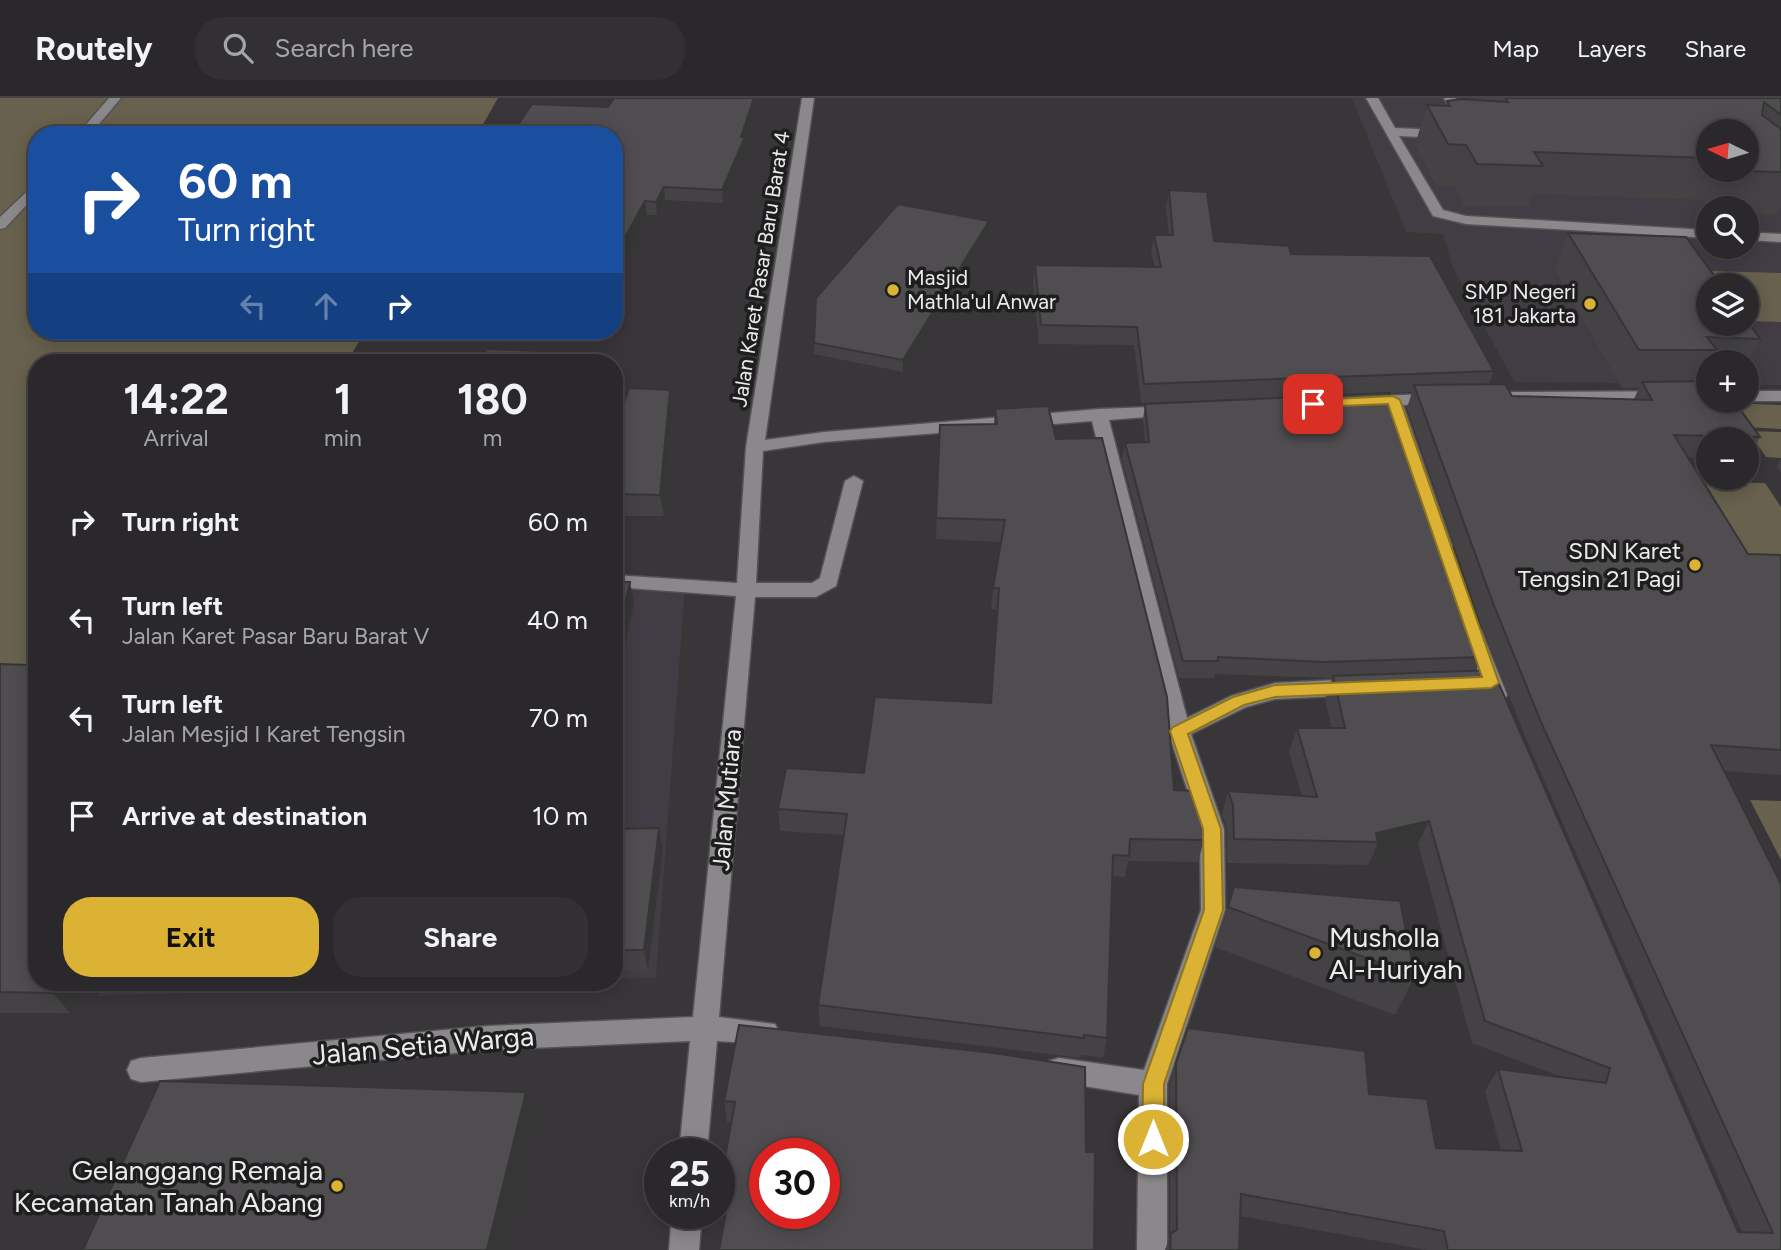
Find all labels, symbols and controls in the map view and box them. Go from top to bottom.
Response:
search box [195,17,685,80]
text: Routely [35,29,153,68]
icon: search [219,29,257,67]
text: Search here [275,32,414,64]
text: Map [1492,34,1539,63]
text: Layers [1577,34,1646,63]
text: Share [1684,34,1746,63]
north arrow [1696,119,1759,182]
map controls [1696,119,1759,490]
street label: Jalan Karet Pasar Baru Barat 4 [726,129,795,409]
text: 60 m [178,151,293,210]
icon: right [63,154,154,245]
button: search [1696,196,1759,259]
text: Turn right [178,211,316,249]
place label: Masjid Mathla'ul Anwar [907,265,1056,314]
button: layers [1696,273,1759,336]
place label: SMP Negeri 181 Jakarta [1465,279,1576,328]
marker: Masjid Mathla'ul Anwar [885,282,901,298]
icon: left [234,287,272,325]
icon: ahead [307,287,345,325]
icon: right [380,287,418,325]
marker: SMP Negeri 181 Jakarta [1582,296,1598,312]
button: + [1696,350,1759,413]
text: 14:22 [123,374,229,425]
text: 1 [334,374,352,425]
text: 180 [457,374,528,425]
pin [1283,374,1343,434]
icon: arrive [1294,385,1332,423]
text: Arrival [144,424,209,452]
text: min [324,424,362,452]
text: m [483,424,502,452]
button: − [1696,427,1759,490]
icon: right [63,503,101,541]
text: Turn right [122,506,239,538]
text: 60 m [528,506,588,538]
place label: SDN Karet Tengsin 21 Pagi [1518,536,1681,593]
marker: SDN Karet Tengsin 21 Pagi [1687,557,1703,573]
text: Turn left [122,590,223,622]
icon: left [63,601,101,639]
text: 40 m [527,604,588,636]
text: Jalan Karet Pasar Baru Barat V [122,622,430,650]
text: Turn left [122,688,223,720]
icon: left [63,699,101,737]
text: 70 m [529,702,588,734]
text: Jalan Mesjid I Karet Tengsin [122,720,406,748]
street label: Jalan Mutiara [706,728,747,872]
icon: arrive [63,797,101,835]
text: Arrive at destination [122,800,367,832]
text: 10 m [532,800,588,832]
button: Exit [63,897,319,977]
button: Share [333,897,588,977]
place label: Musholla Al-Huriyah [1329,920,1463,986]
marker: Musholla Al-Huriyah [1307,945,1323,961]
street label: Jalan Setia Warga [311,1018,535,1072]
position arrow [1116,1102,1190,1176]
speed limit sign: 30 [749,1138,840,1229]
place label: Gelanggang Remaja Kecamatan Tanah Abang [14,1153,323,1219]
text: 25 [669,1153,710,1195]
marker: Gelanggang Remaja Kecamatan Tanah Abang [329,1178,345,1194]
text: km/h [669,1190,710,1212]

